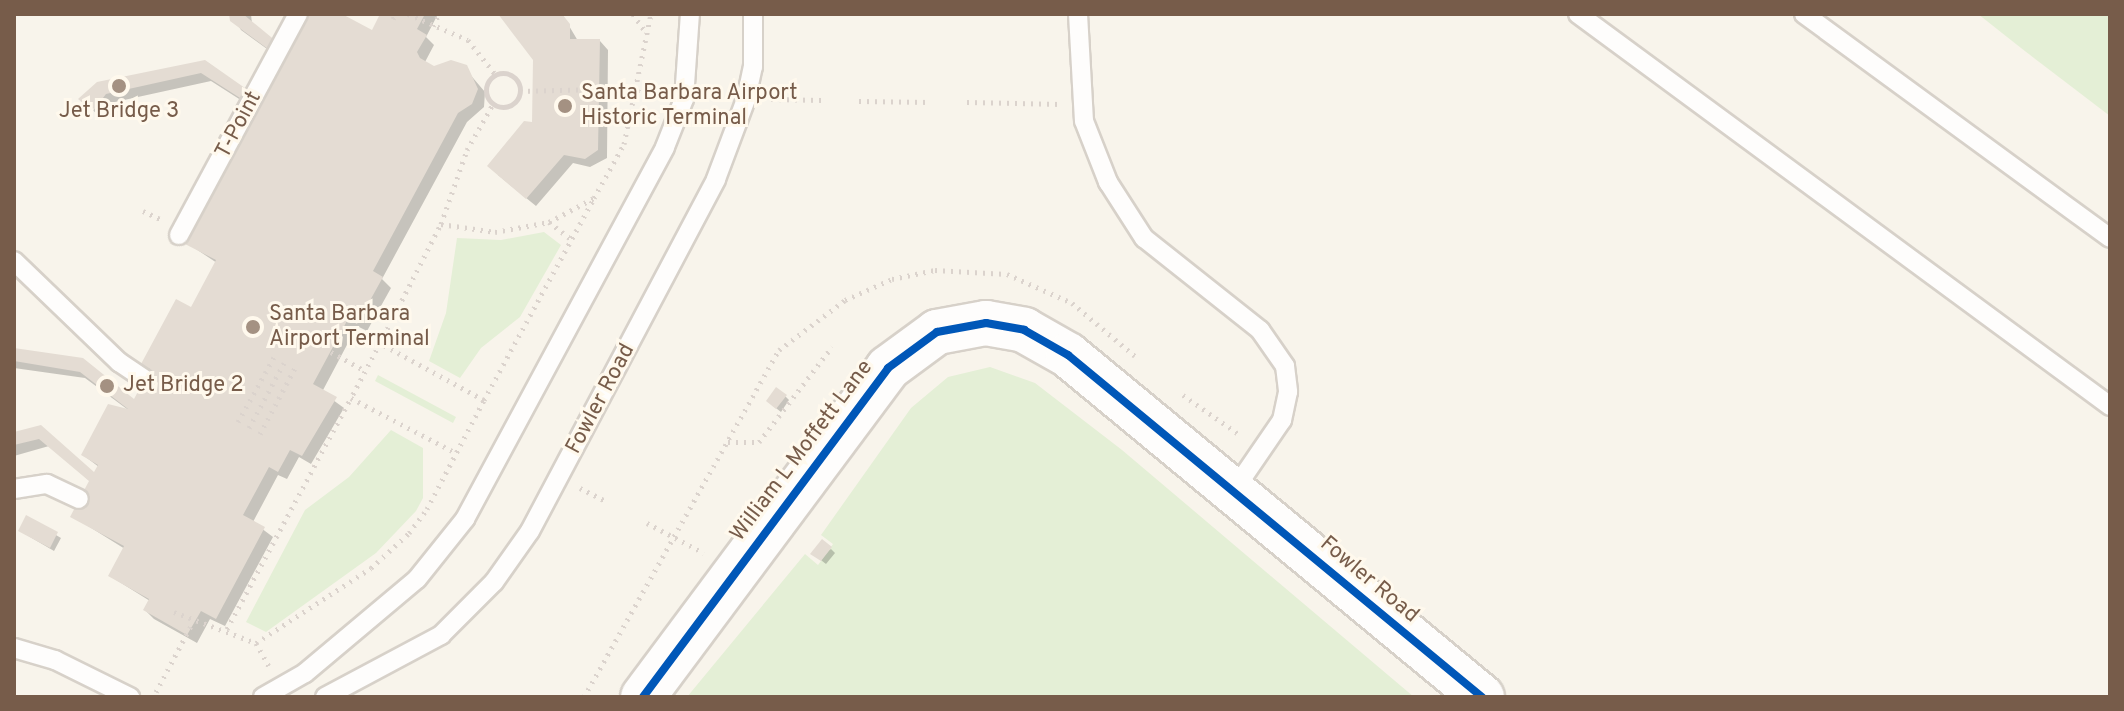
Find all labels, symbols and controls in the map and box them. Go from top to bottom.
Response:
marker: Jet Bridge 3 [110,77,128,95]
place label: Santa Barbara Airport Historic Terminal [581,80,798,132]
street label: T-Point [210,87,268,163]
marker: Santa Barbara Airport Historic Terminal [556,97,574,115]
place label: Jet Bridge 3 [59,99,179,125]
place label: Santa Barbara Airport Terminal [269,301,431,352]
marker: Santa Barbara Airport Terminal [244,318,262,336]
street label: Fowler Road [561,339,641,459]
street label: William L Moffett Lane [725,355,879,547]
place label: Jet Bridge 2 [123,373,244,399]
marker: Jet Bridge 2 [98,377,116,395]
street label: Fowler Road [1314,531,1424,629]

